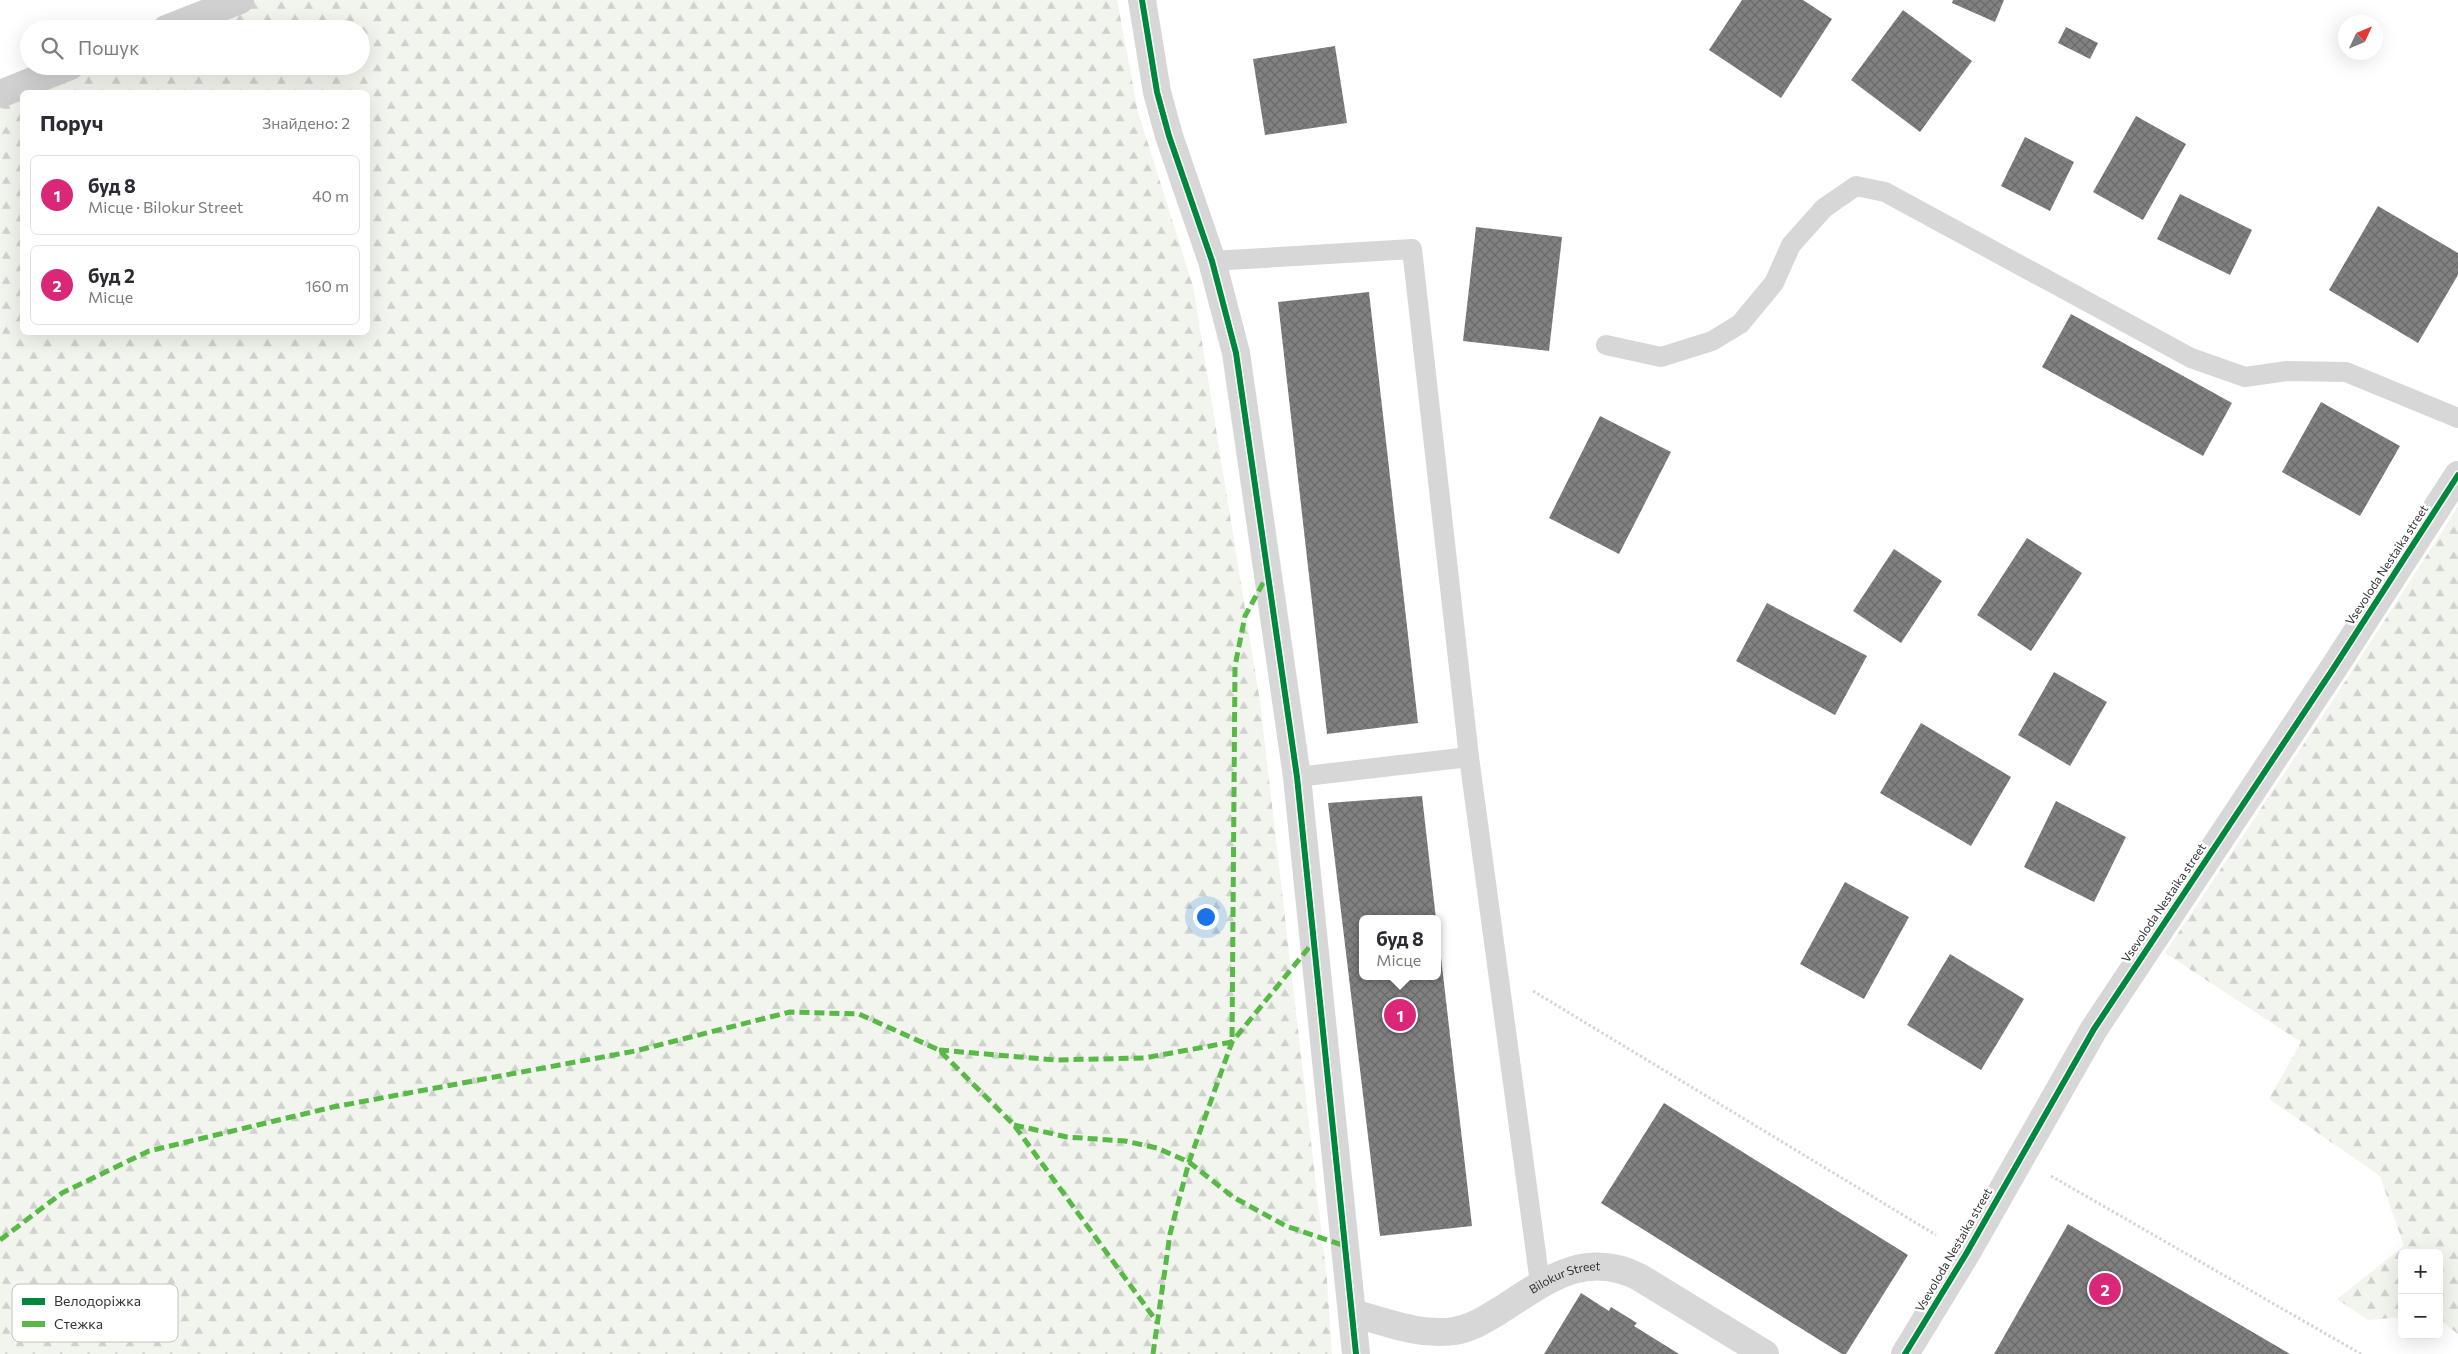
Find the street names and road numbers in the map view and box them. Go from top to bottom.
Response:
street label: Vsevoloda Nestaika street [2342,502,2430,627]
street label: Vsevoloda Nestaika street [2118,840,2208,965]
street label: Vsevoloda Nestaika street [1912,1185,1994,1314]
street label: Bilokur Street [1526,1258,1601,1296]

